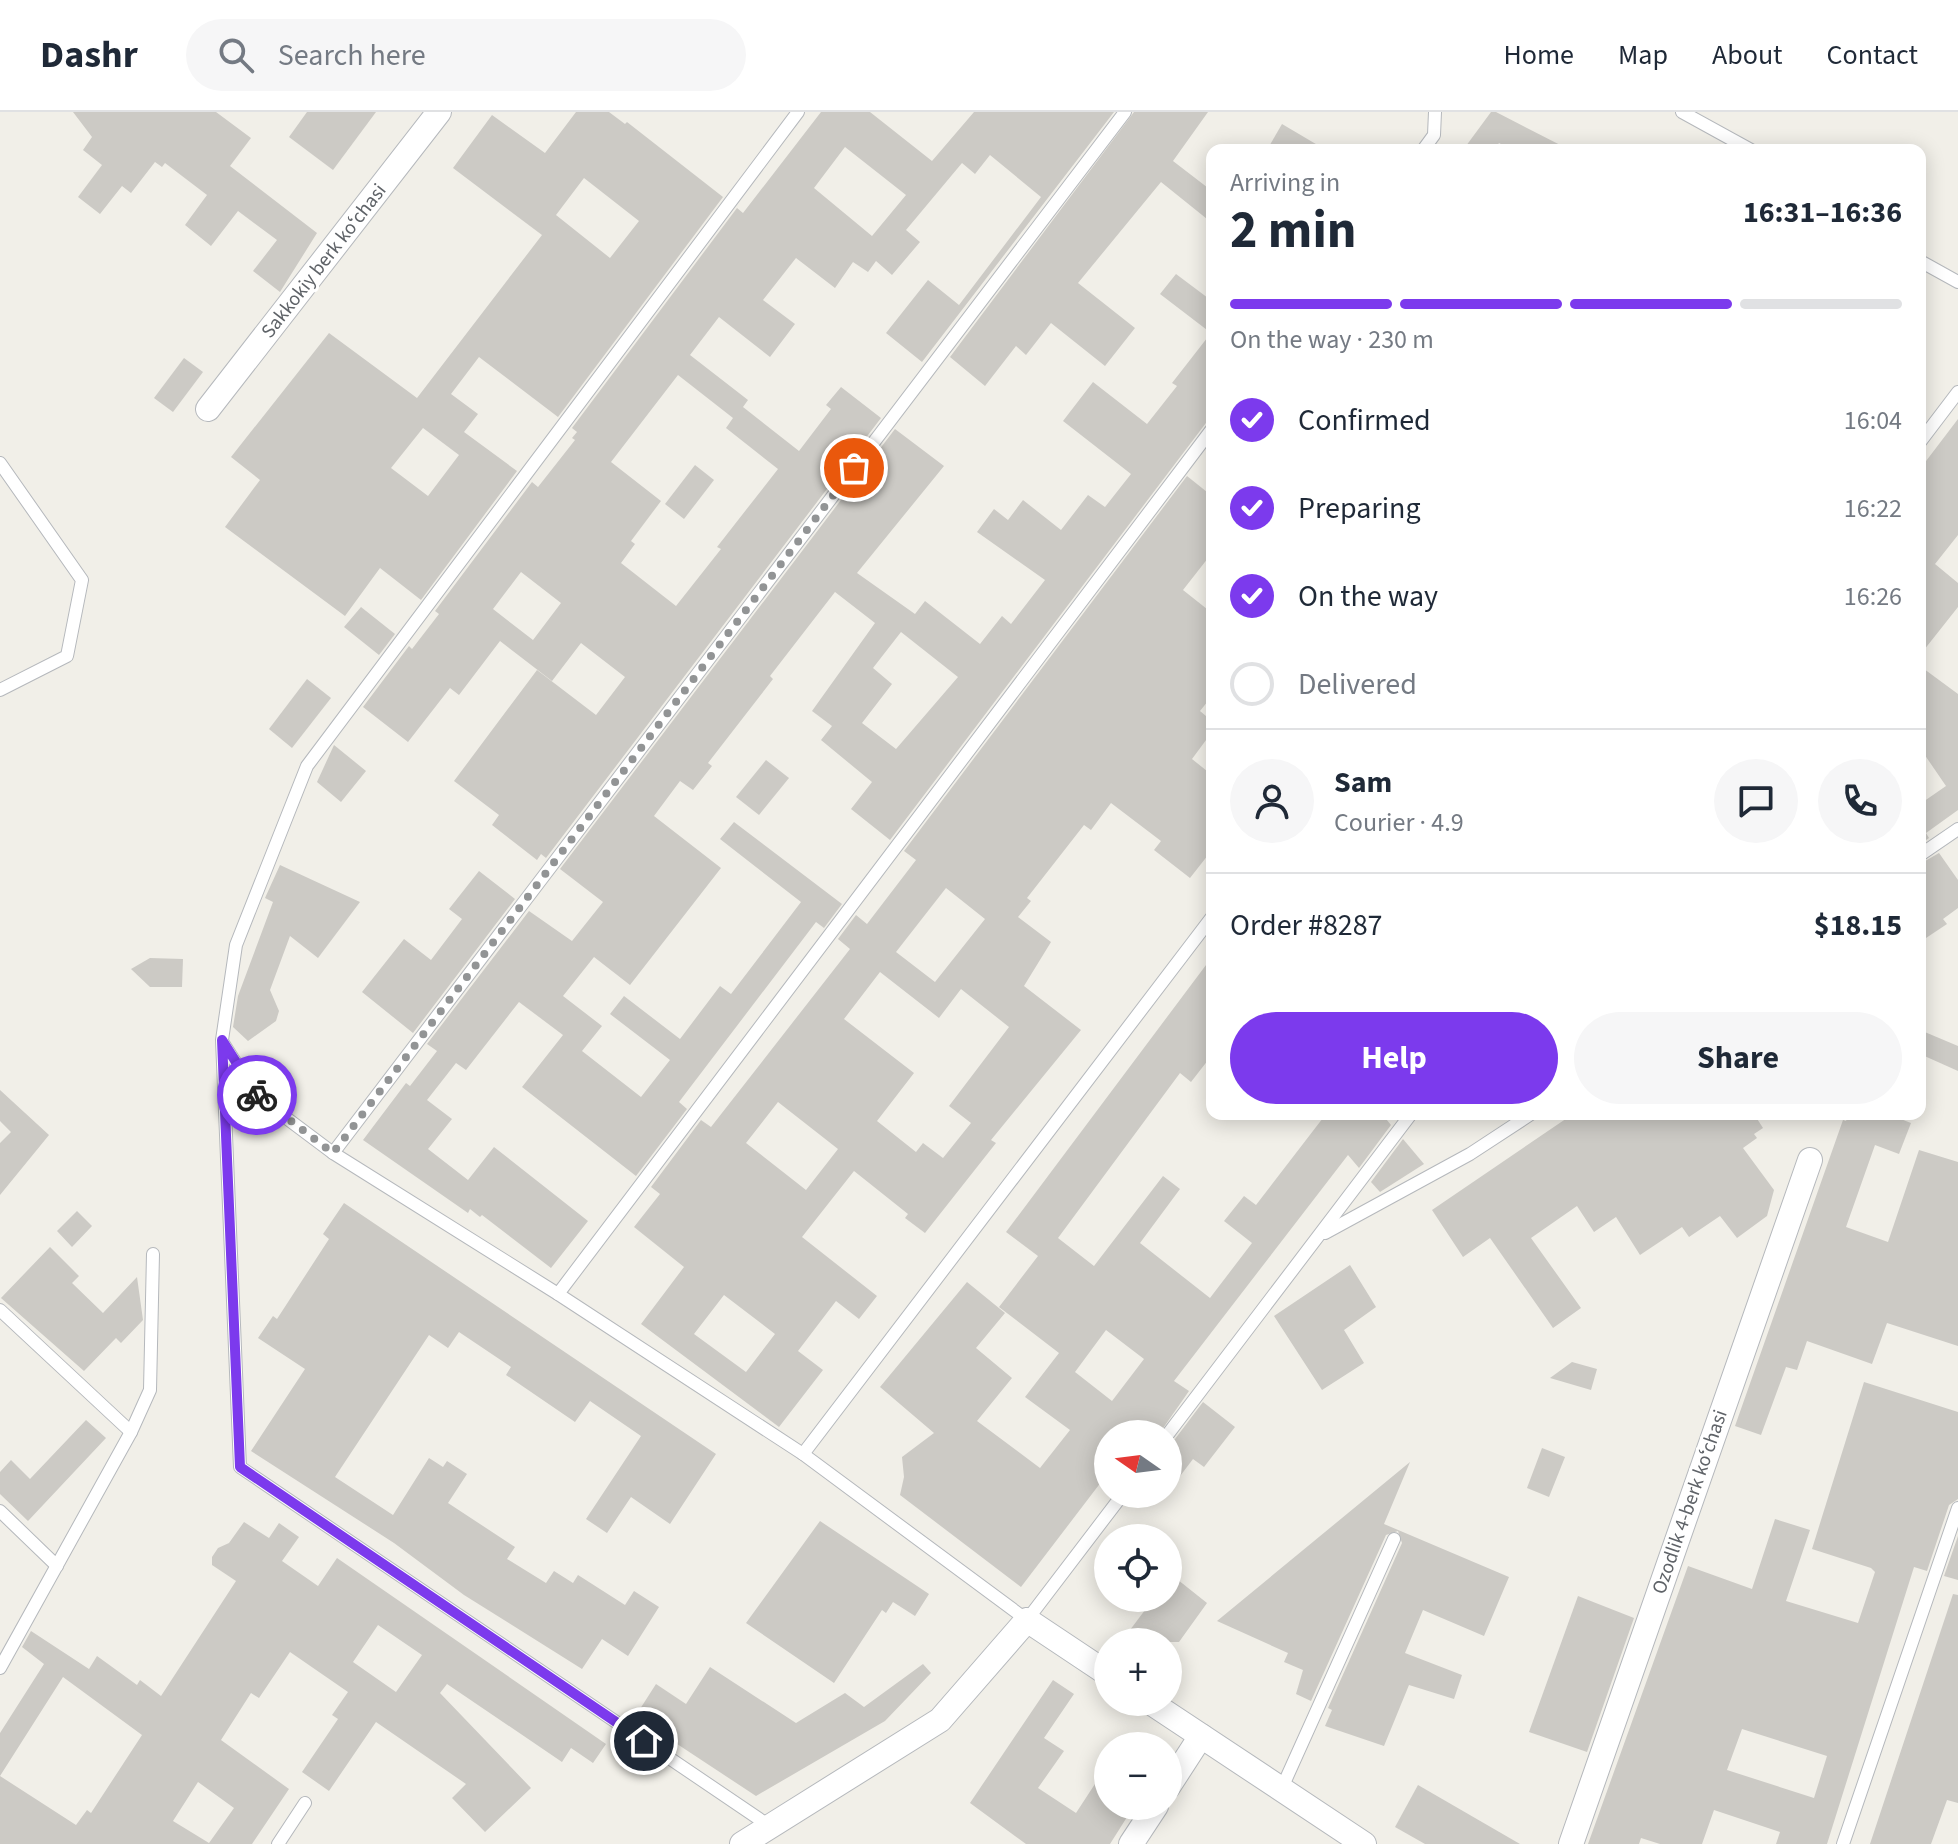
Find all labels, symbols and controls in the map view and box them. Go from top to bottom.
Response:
search box [186,19,746,91]
text: Dashr [40,28,138,82]
icon: search [214,33,258,77]
text: Search here [278,34,426,77]
text: Home [1503,35,1574,75]
text: Map [1618,35,1668,75]
text: About [1712,35,1783,75]
text: Contact [1827,35,1918,75]
text: Arriving in [1230,164,1340,201]
street label: Sakkokiy berk koʻchasi [255,178,393,344]
text: 16:31–16:36 [1743,191,1902,234]
text: 2 min [1230,194,1357,268]
text: On the way · 230 m [1230,321,1434,358]
icon: check [1230,398,1274,442]
text: Confirmed [1298,399,1431,442]
text: 16:04 [1844,402,1902,439]
pin [820,434,888,502]
icon: bag [832,446,876,490]
icon: check [1230,486,1274,530]
text: Preparing [1298,487,1421,530]
text: 16:22 [1844,490,1902,527]
icon: check [1230,574,1274,618]
text: On the way [1298,575,1438,618]
text: 16:26 [1844,578,1902,615]
text: Delivered [1298,663,1417,706]
button: person [1230,759,1314,843]
button: chat [1714,759,1798,843]
button: phone [1818,759,1902,843]
text: Sam [1334,761,1392,804]
text: Courier · 4.9 [1334,804,1464,841]
text: Order #8287 [1230,904,1383,947]
text: $18.15 [1814,904,1902,947]
button: Help [1230,1012,1558,1104]
button: Share [1574,1012,1902,1104]
courier [217,1055,297,1135]
icon: bike [235,1073,279,1117]
street label: Ozodlik 4-berk koʻchasi [1645,1406,1735,1598]
north arrow [1094,1420,1182,1508]
map controls [1094,1420,1182,1820]
button: locate [1094,1524,1182,1612]
button: + [1094,1628,1182,1716]
pin [610,1707,678,1775]
icon: home [622,1719,666,1763]
button: − [1094,1732,1182,1820]

